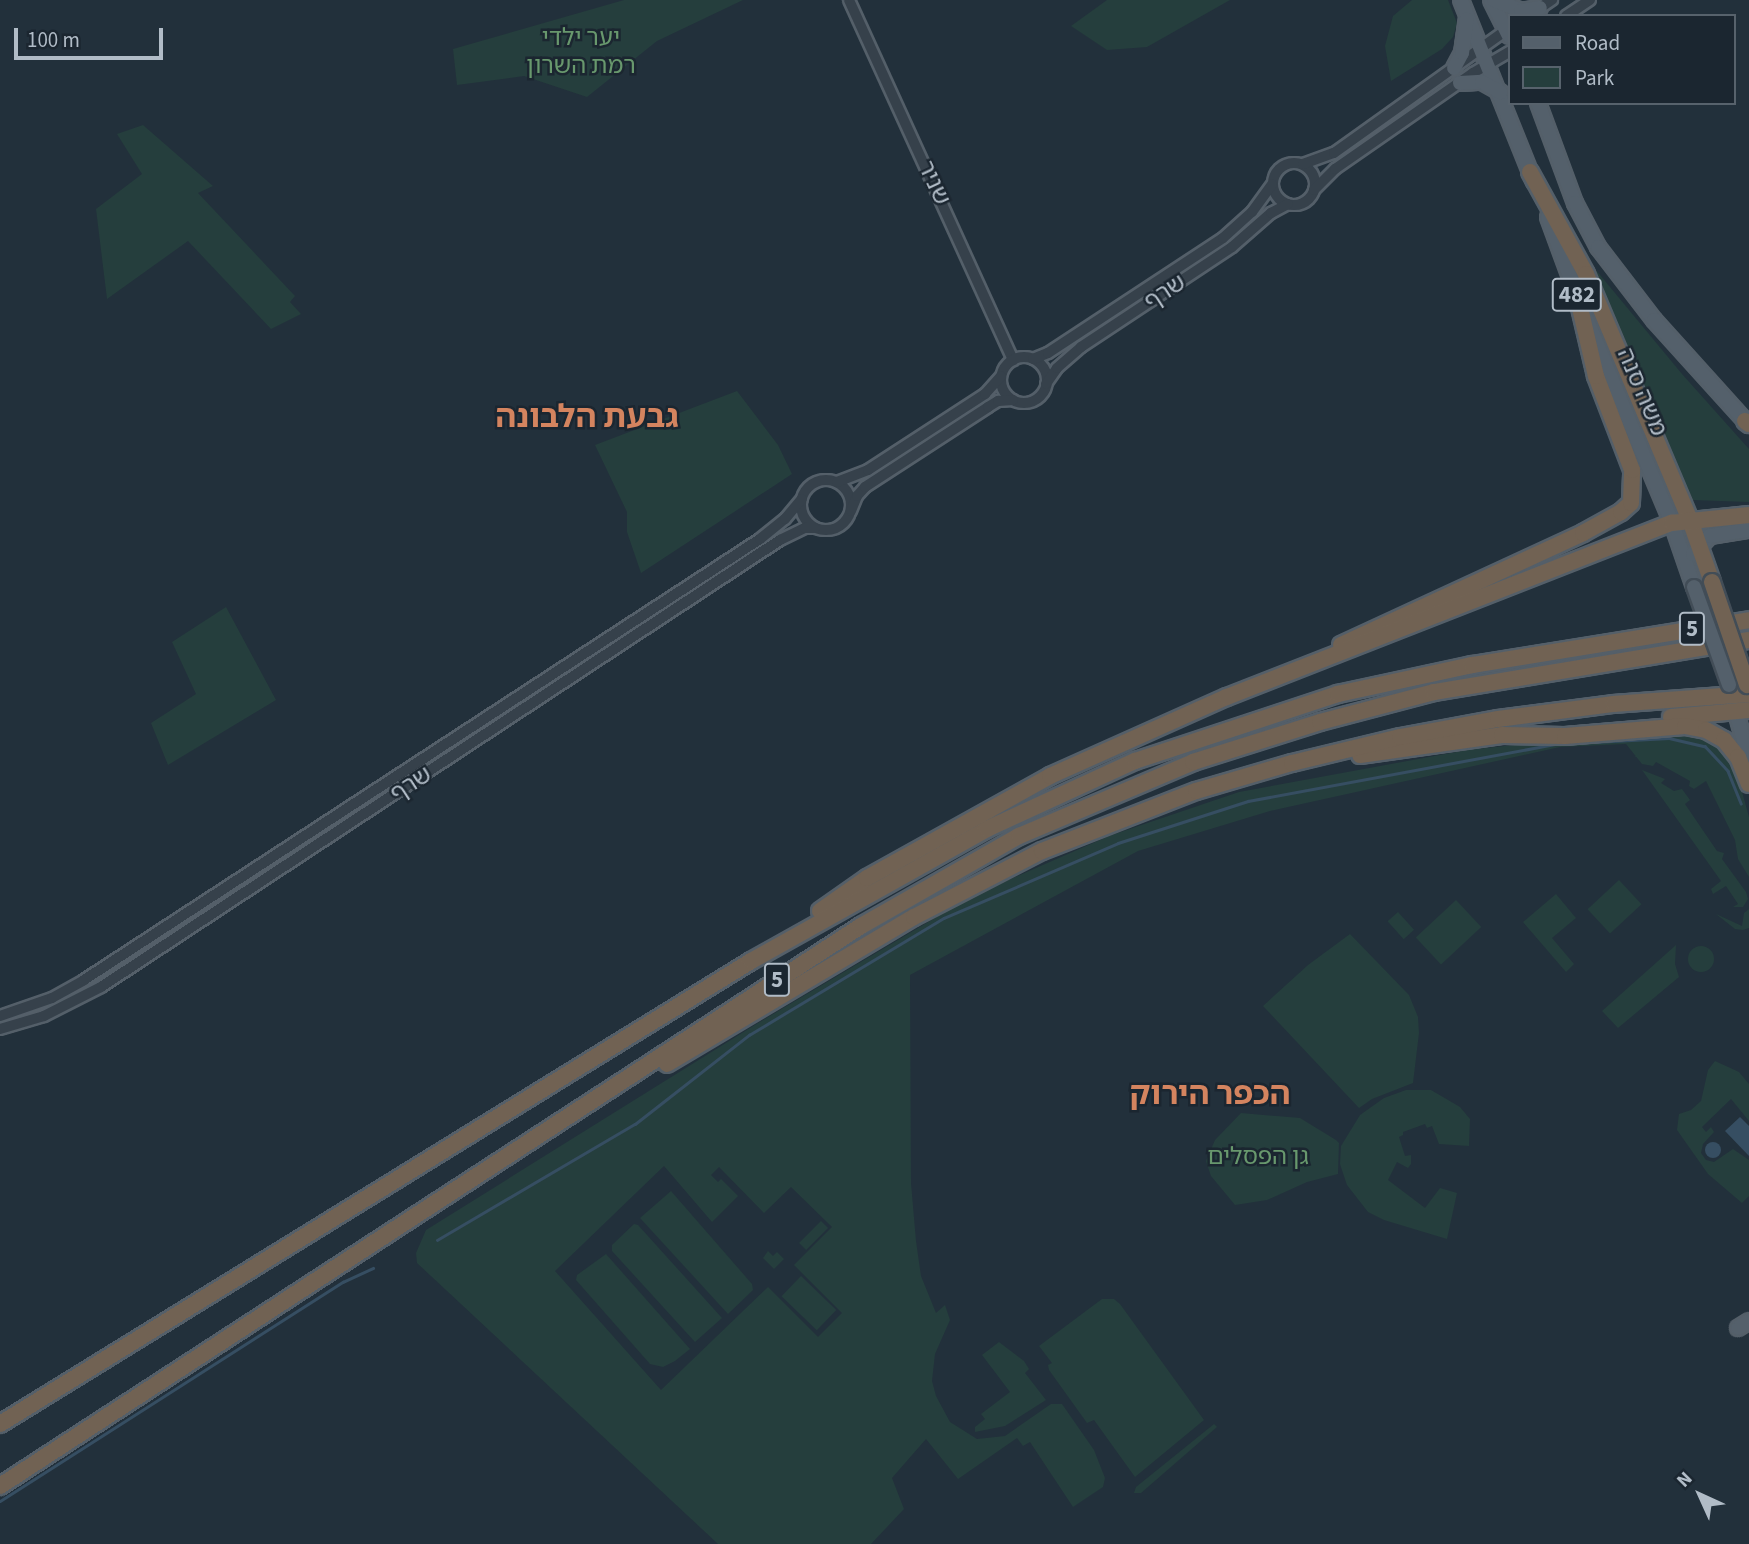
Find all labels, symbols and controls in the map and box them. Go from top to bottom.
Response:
scale bar [18,14,166,58]
legend [1508,14,1735,105]
park label: יער ילדי רמת השרון [526,24,636,80]
text: 100 m [27,25,80,55]
text: Road [1575,28,1620,58]
text: Park [1575,63,1614,93]
street label: שניר [911,156,957,210]
street label: שרף [1139,268,1191,316]
road number: 482 [1551,276,1603,314]
street label: משה סנה [1611,344,1673,440]
district label: גבעת הלבונה [495,398,679,436]
road number: 5 [1678,610,1706,649]
street label: שרף [385,760,437,808]
road number: 5 [763,960,791,1000]
district label: הכפר הירוק [1129,1075,1291,1113]
park label: גן הפסלים [1207,1143,1309,1171]
north arrow [1665,1460,1735,1530]
text: N [1671,1466,1699,1494]

